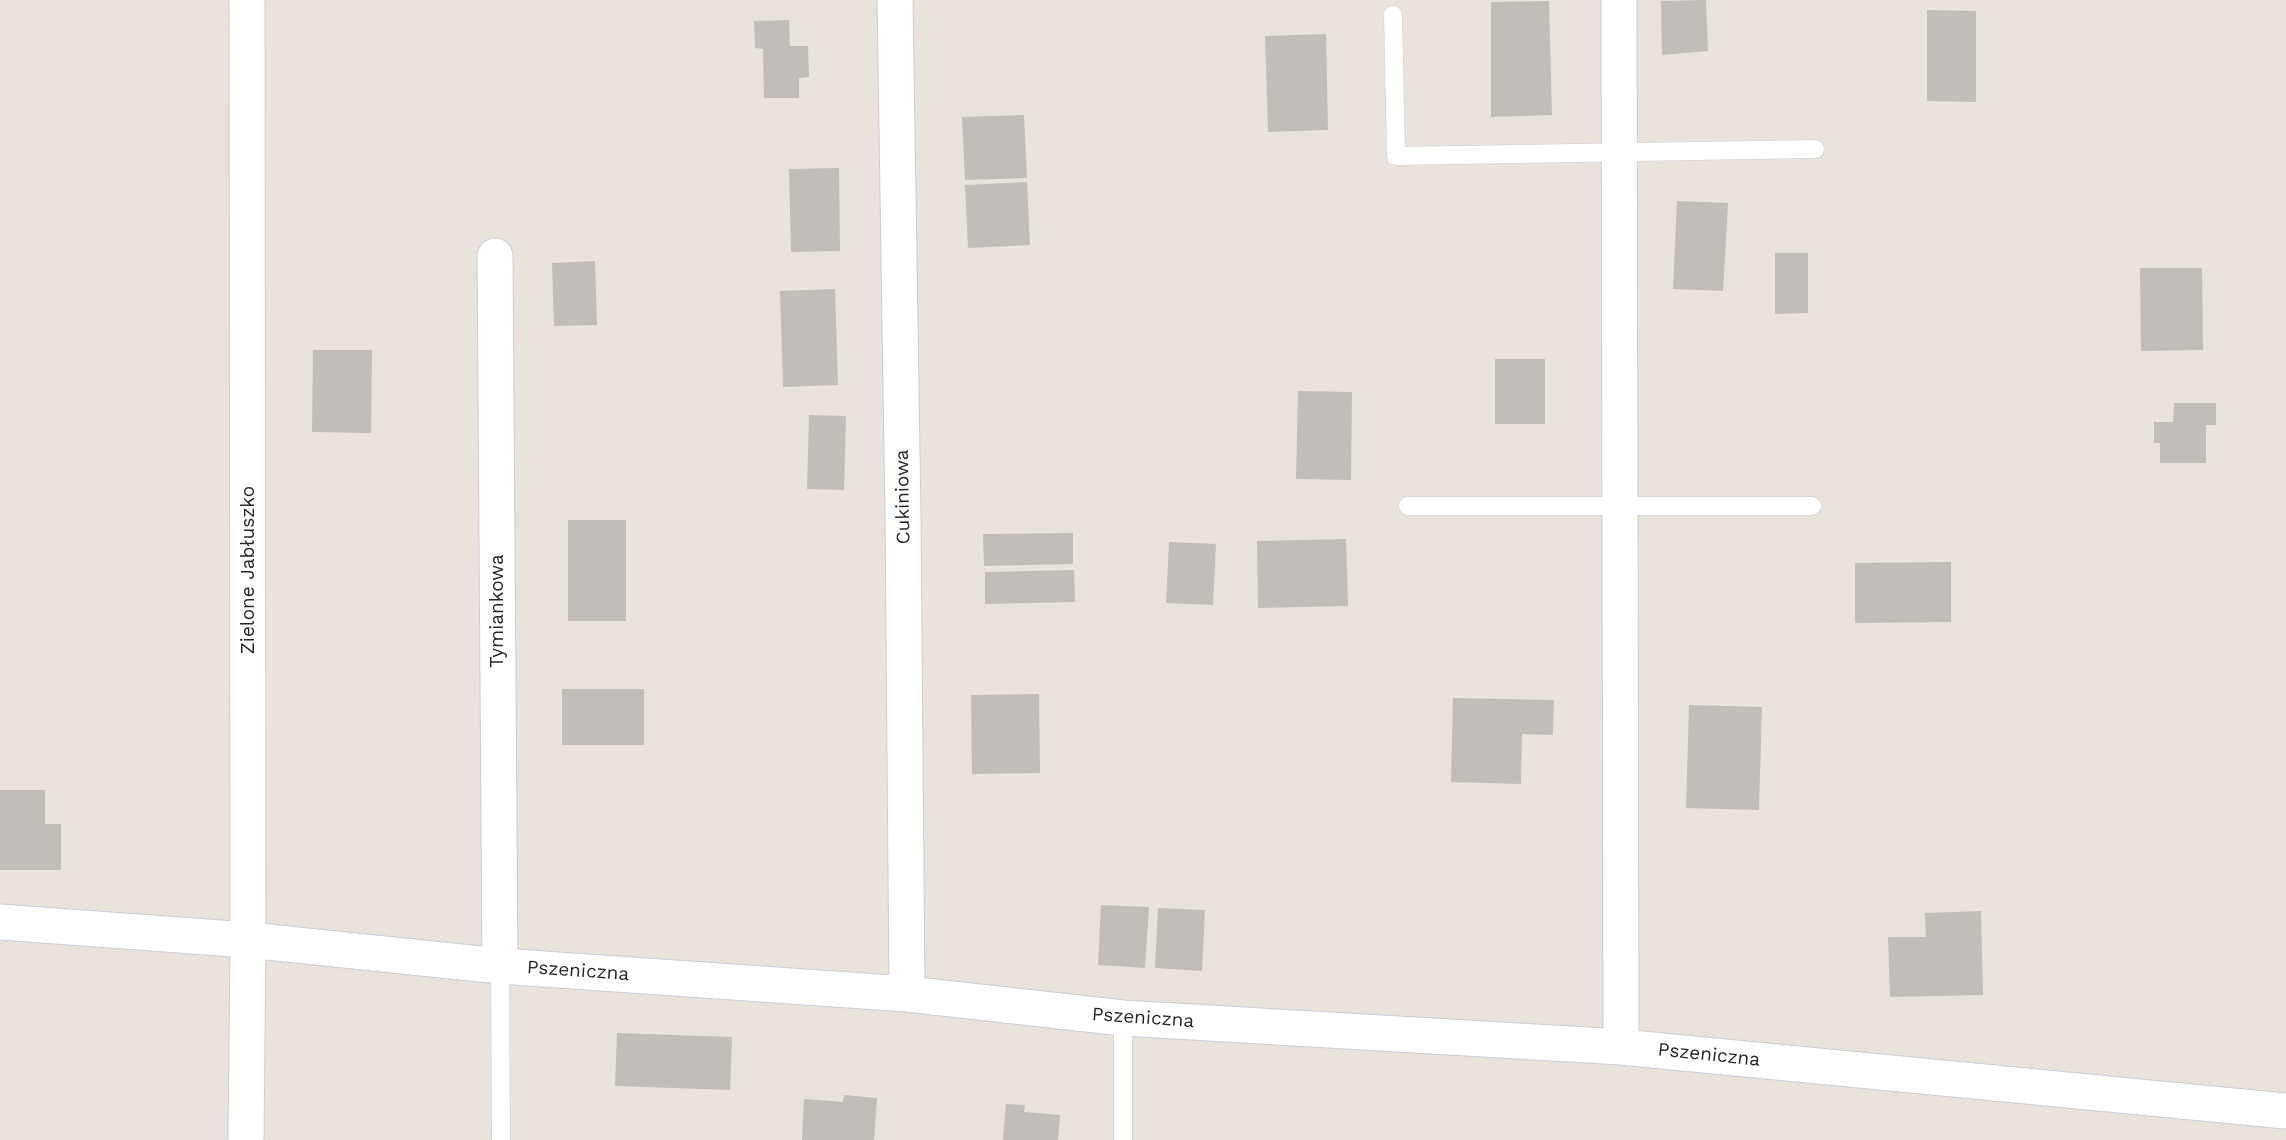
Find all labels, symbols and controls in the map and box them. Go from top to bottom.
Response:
street label: Cukiniowa [891,449,915,545]
street label: Zielone Jabłuszko [237,486,259,654]
street label: Tymiankowa [486,554,508,668]
street label: Pszeniczna [526,956,630,986]
street label: Pszeniczna [1091,1003,1195,1033]
street label: Pszeniczna [1657,1038,1761,1072]

